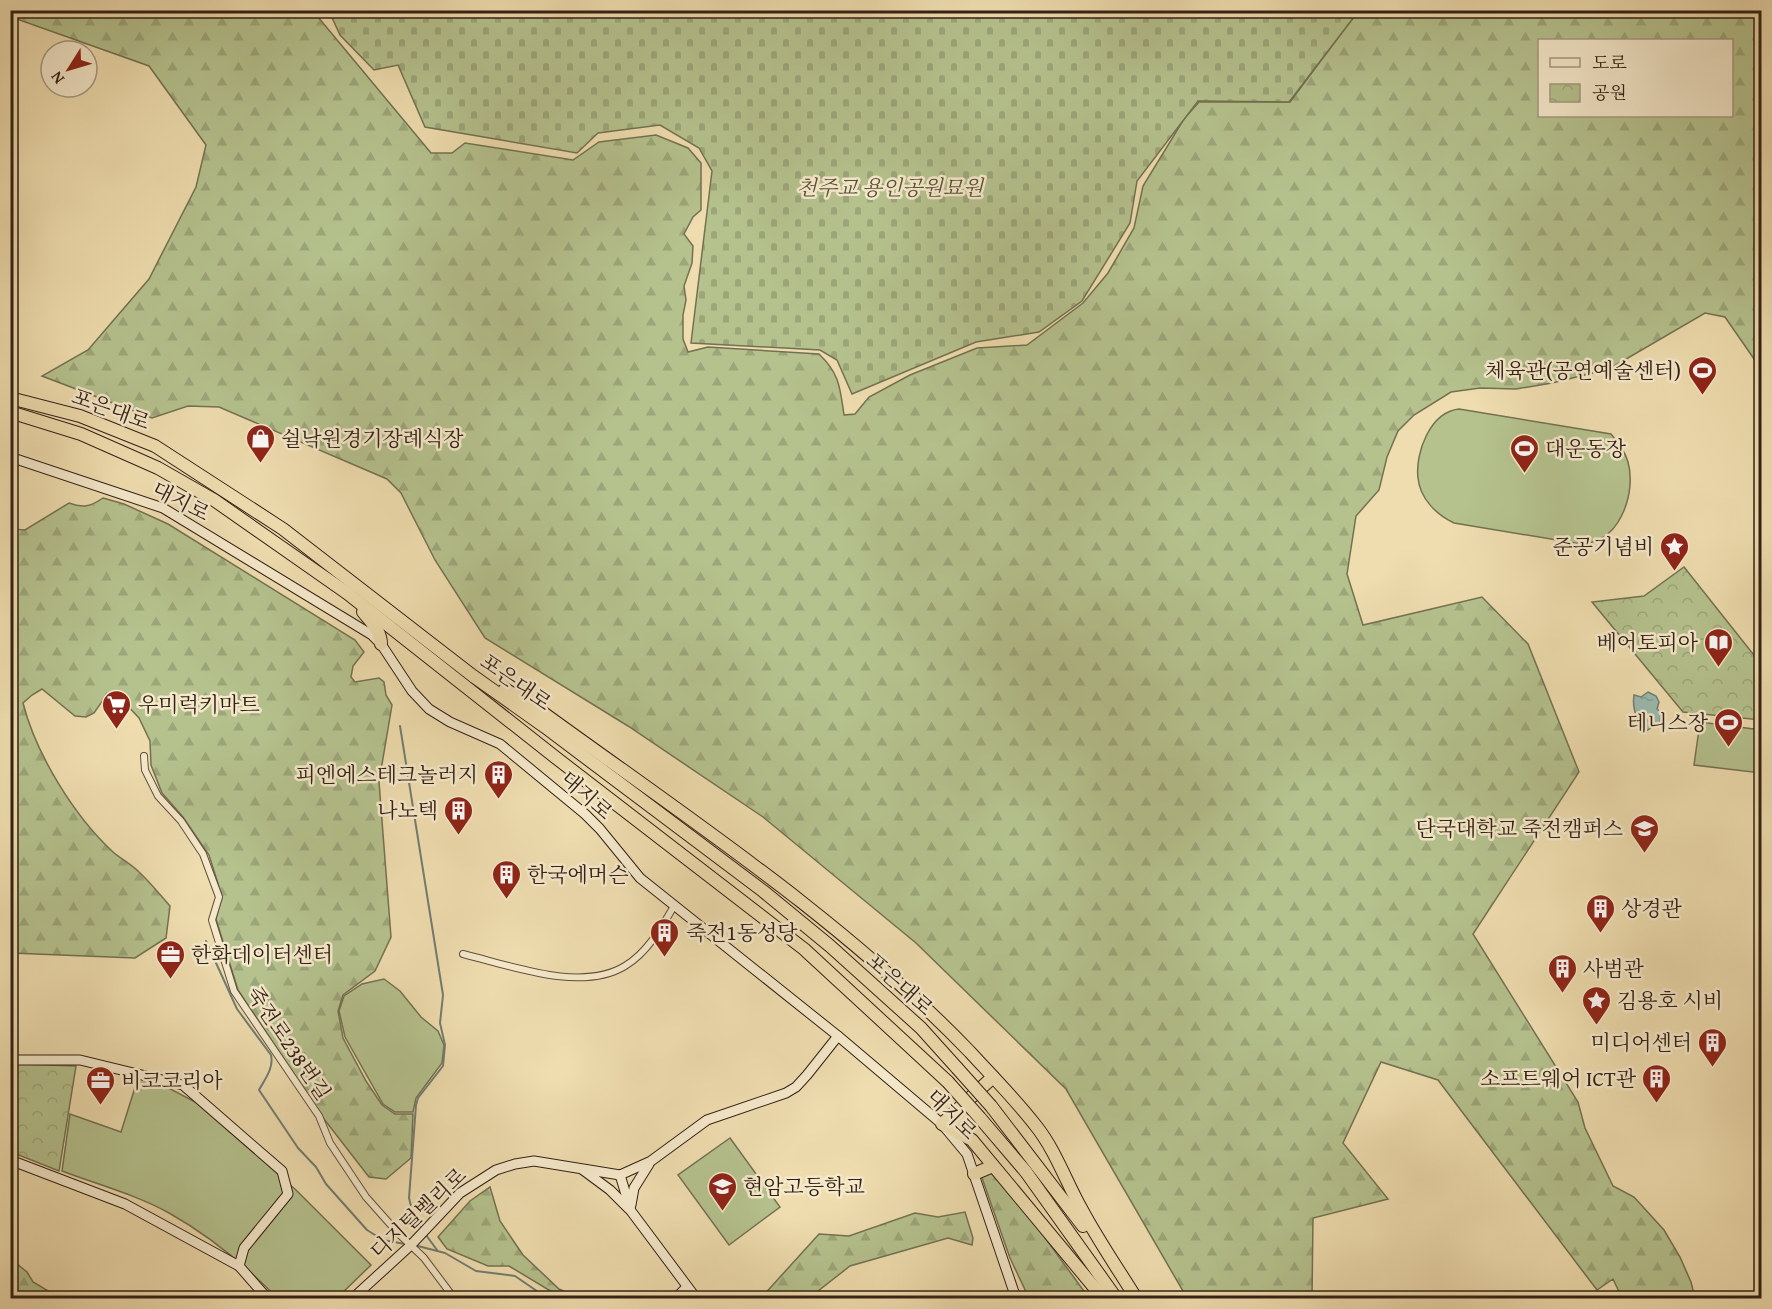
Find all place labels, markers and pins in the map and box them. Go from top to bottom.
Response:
sports icon: 체육관(공연예술센터) [1686,354,1718,396]
place label: 체육관(공연예술센터) [1485,355,1681,386]
shop icon: 쉴낙원경기장례식장 [244,422,276,464]
place label: 쉴낙원경기장례식장 [281,423,464,454]
sports icon: 대운동장 [1508,432,1540,474]
place label: 대운동장 [1545,433,1627,464]
place icon: 준공기념비 [1659,530,1691,572]
place label: 준공기념비 [1553,531,1654,562]
library icon: 베어토피아 [1703,626,1735,668]
place label: 베어토피아 [1597,627,1699,658]
supermarket icon: 우미럭키마트 [101,688,133,730]
place label: 우미럭키마트 [138,689,260,720]
sports icon: 테니스장 [1713,706,1745,748]
place label: 테니스장 [1627,707,1709,738]
building icon: 피엔에스테크놀러지 [483,758,515,800]
place label: 피엔에스테크놀러지 [295,759,478,790]
building icon: 나노텍 [443,794,475,836]
place label: 나노텍 [377,795,438,826]
school or university icon: 단국대학교 죽전캠퍼스 [1628,812,1660,854]
place label: 단국대학교 죽전캠퍼스 [1416,813,1623,844]
building icon: 한국에머슨 [490,858,522,900]
place label: 한국에머슨 [527,859,628,890]
building icon: 상경관 [1584,892,1616,934]
place label: 상경관 [1621,893,1683,924]
building icon: 죽전1동성당 [649,916,681,958]
place label: 죽전1동성당 [686,917,798,948]
office icon: 한화데이터센터 [154,938,186,980]
place label: 한화데이터센터 [191,939,333,970]
building icon: 사범관 [1546,952,1578,994]
place label: 사범관 [1583,953,1645,984]
place icon: 김용호 시비 [1580,984,1612,1026]
place label: 김용호 시비 [1617,985,1723,1016]
building icon: 미디어센터 [1697,1026,1729,1068]
place label: 미디어센터 [1591,1027,1692,1058]
building icon: 소프트웨어 ICT관 [1641,1062,1673,1104]
place label: 소프트웨어 ICT관 [1480,1063,1637,1094]
office icon: 비코코리아 [84,1064,116,1106]
place label: 비코코리아 [121,1065,223,1096]
school or university icon: 현암고등학교 [706,1170,738,1212]
place label: 현암고등학교 [743,1171,865,1202]

